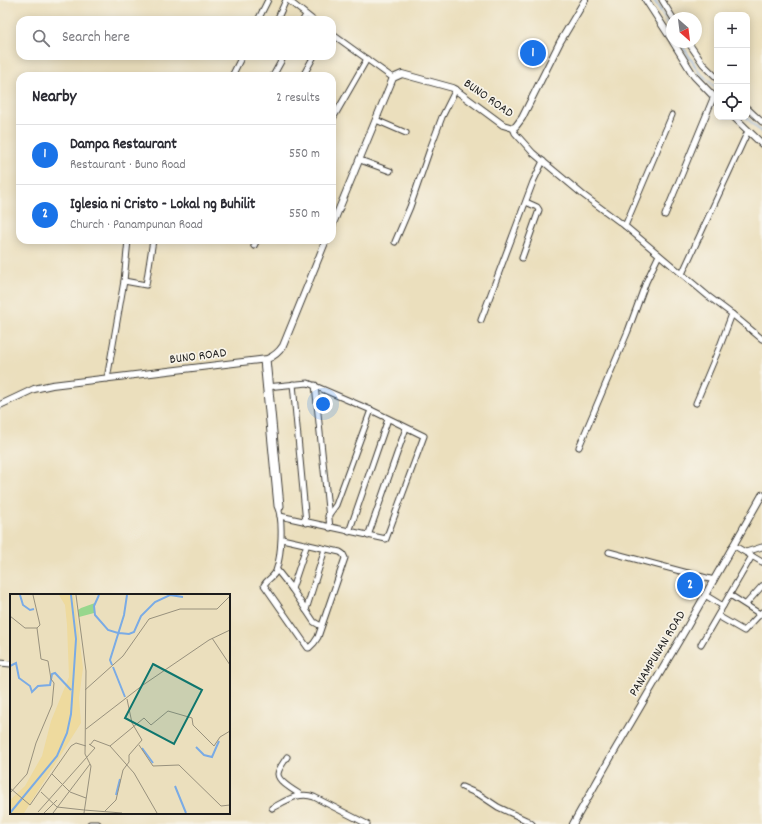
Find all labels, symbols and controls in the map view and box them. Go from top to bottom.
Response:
north arrow [666,12,702,48]
map controls [714,12,750,120]
button: + [714,12,750,48]
search box [16,16,336,60]
icon: search [30,27,52,49]
text: Search here [62,27,130,49]
pin: 1 [520,38,546,68]
button: − [714,48,750,84]
street label: BUNO ROAD [459,75,517,123]
button: locate [714,84,750,120]
text: Nearby [32,86,76,110]
text: 2 results [276,89,320,108]
text: Dampa Restaurant [70,134,177,156]
text: 1 [44,145,46,164]
text: 550 m [289,145,320,164]
text: Restaurant · Buno Road [70,156,186,175]
text: Iglesia ni Cristo - Lokal ng Buhilit [70,194,255,216]
text: 2 [42,205,48,224]
text: 550 m [289,205,320,224]
text: Church · Panampunan Road [70,216,203,235]
street label: BUNO ROAD [169,344,228,370]
your location [313,394,333,414]
pin: 2 [677,570,703,600]
inset map [10,594,230,814]
street label: PANAMPUNAN ROAD [625,607,691,700]

